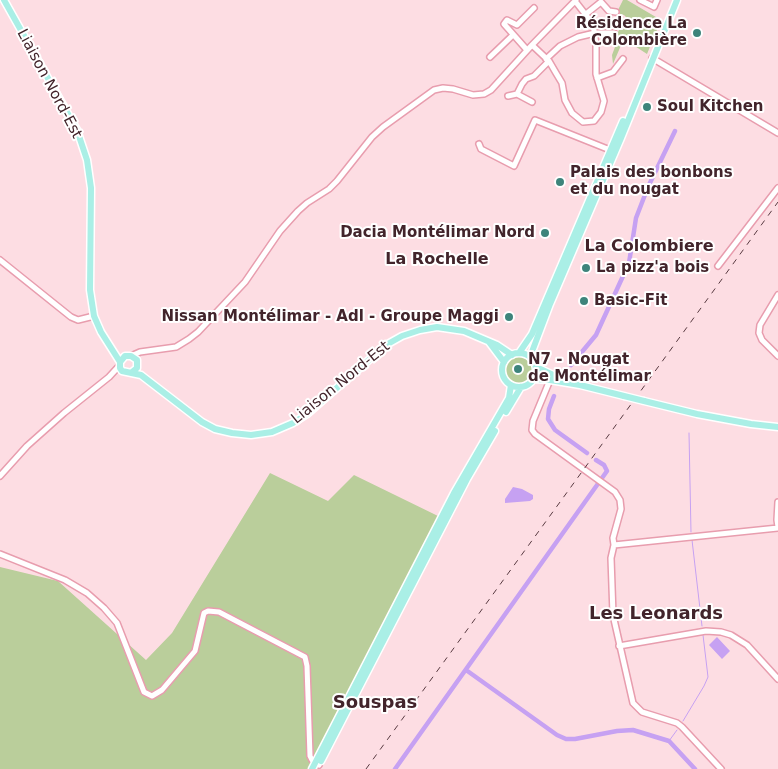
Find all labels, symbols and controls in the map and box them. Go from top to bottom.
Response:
place label: Résidence La Colombière [576,15,687,50]
street label: Liaison Nord-Est [13,26,85,142]
marker: Résidence La Colombière [691,27,703,39]
place label: Soul Kitchen [657,98,764,116]
marker: Soul Kitchen [641,101,653,113]
place label: Palais des bonbons et du nougat [570,164,733,199]
marker: Palais des bonbons et du nougat [554,176,566,188]
place label: Dacia Montélimar Nord [340,224,535,242]
marker: Dacia Montélimar Nord [539,227,551,239]
district label: La Colombiere [585,237,713,257]
district label: La Rochelle [385,250,489,270]
place label: La pizz'a bois [596,259,709,277]
marker: La pizz'a bois [580,262,592,274]
place label: Basic-Fit [594,292,667,310]
marker: Basic-Fit [578,295,590,307]
place label: Nissan Montélimar - Adl - Groupe Maggi [161,308,499,326]
marker: Nissan Montélimar - Adl - Groupe Maggi [503,311,515,323]
street label: Liaison Nord-Est [288,338,394,428]
place label: N7 - Nougat de Montélimar [528,351,651,386]
marker: N7 - Nougat de Montélimar [512,363,524,375]
district label: Les Leonards [589,603,723,625]
district label: Souspas [333,692,417,714]

